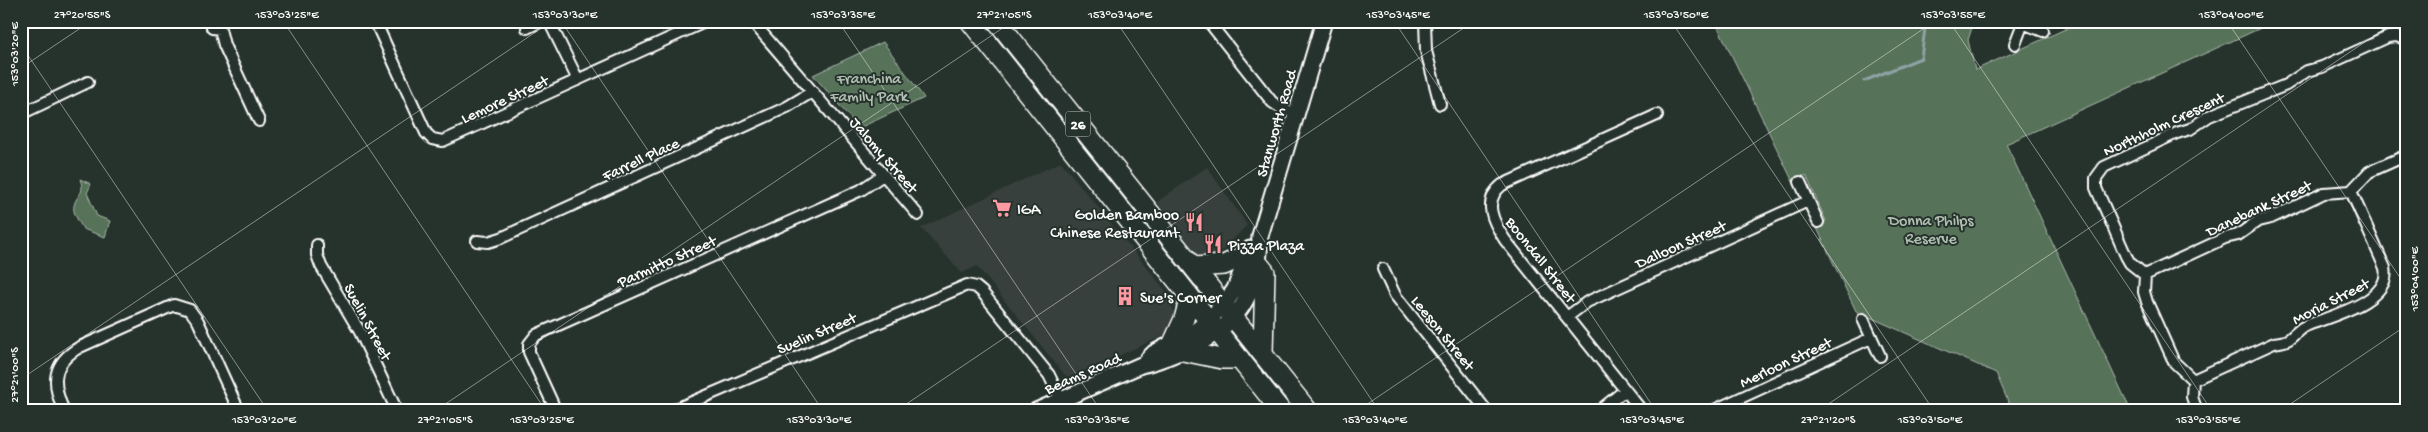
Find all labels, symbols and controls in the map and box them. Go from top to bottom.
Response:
text: 27°20'55"S [54,9,111,23]
text: 153°03'25"E [254,9,319,23]
text: 153°03'30"E [532,9,598,23]
text: 153°03'35"E [810,9,875,23]
text: 27°21'05"S [977,9,1032,23]
text: 153°03'40"E [1087,9,1152,23]
text: 153°03'45"E [1365,9,1430,23]
text: 153°03'50"E [1643,9,1709,23]
text: 153°03'55"E [1920,9,1985,23]
text: 153°04'00"E [2198,9,2264,23]
text: 153°03'20"E [9,21,23,87]
street label: Stanworth Road [1254,67,1303,180]
park label: Franchina Family Park [829,71,910,108]
street label: Lemore Street [459,72,553,130]
street label: Northholm Crescent [2101,89,2229,163]
road number: 26 [1066,112,1090,136]
street label: Jalomy Street [844,114,922,199]
street label: Farrell Place [599,135,684,188]
street label: Danebank Street [2203,177,2316,243]
supermarket icon: IGA [991,197,1013,219]
place label: IGA [1017,202,1042,221]
place label: Golden Bamboo Chinese Restaurant [1050,207,1180,244]
restaurant icon: Golden Bamboo Chinese Restaurant [1183,211,1205,233]
street label: Boondall Street [1499,213,1580,309]
park label: Donna Philps Reserve [1888,213,1975,250]
street label: Dalloon Street [1632,217,1731,275]
street label: Parmitto Street [614,232,721,294]
restaurant icon: Pizza Plaza [1202,233,1224,255]
place label: Pizza Plaza [1227,238,1305,257]
text: 153°04'00"E [2409,246,2423,312]
street label: Moria Street [2290,275,2375,331]
street label: Suelin Street [338,281,395,366]
building icon: Sue's Corner [1114,285,1136,307]
place label: Sue's Corner [1140,290,1222,309]
street label: Leeson Street [1405,293,1478,377]
street label: Suelin Street [775,309,861,360]
street label: Merloon Street [1738,334,1837,394]
text: 27°21'00"S [9,347,23,403]
street label: Beams Road [1042,349,1126,401]
text: 153°03'20"E [231,414,297,428]
text: 27°21'05"S [418,414,473,428]
text: 153°03'25"E [509,414,574,428]
text: 153°03'30"E [786,414,852,428]
text: 153°03'35"E [1064,414,1129,428]
text: 153°03'40"E [1342,414,1407,428]
text: 153°03'45"E [1619,414,1684,428]
text: 27°21'20"S [1801,414,1856,428]
text: 153°03'50"E [1897,414,1963,428]
text: 153°03'55"E [2175,414,2240,428]

